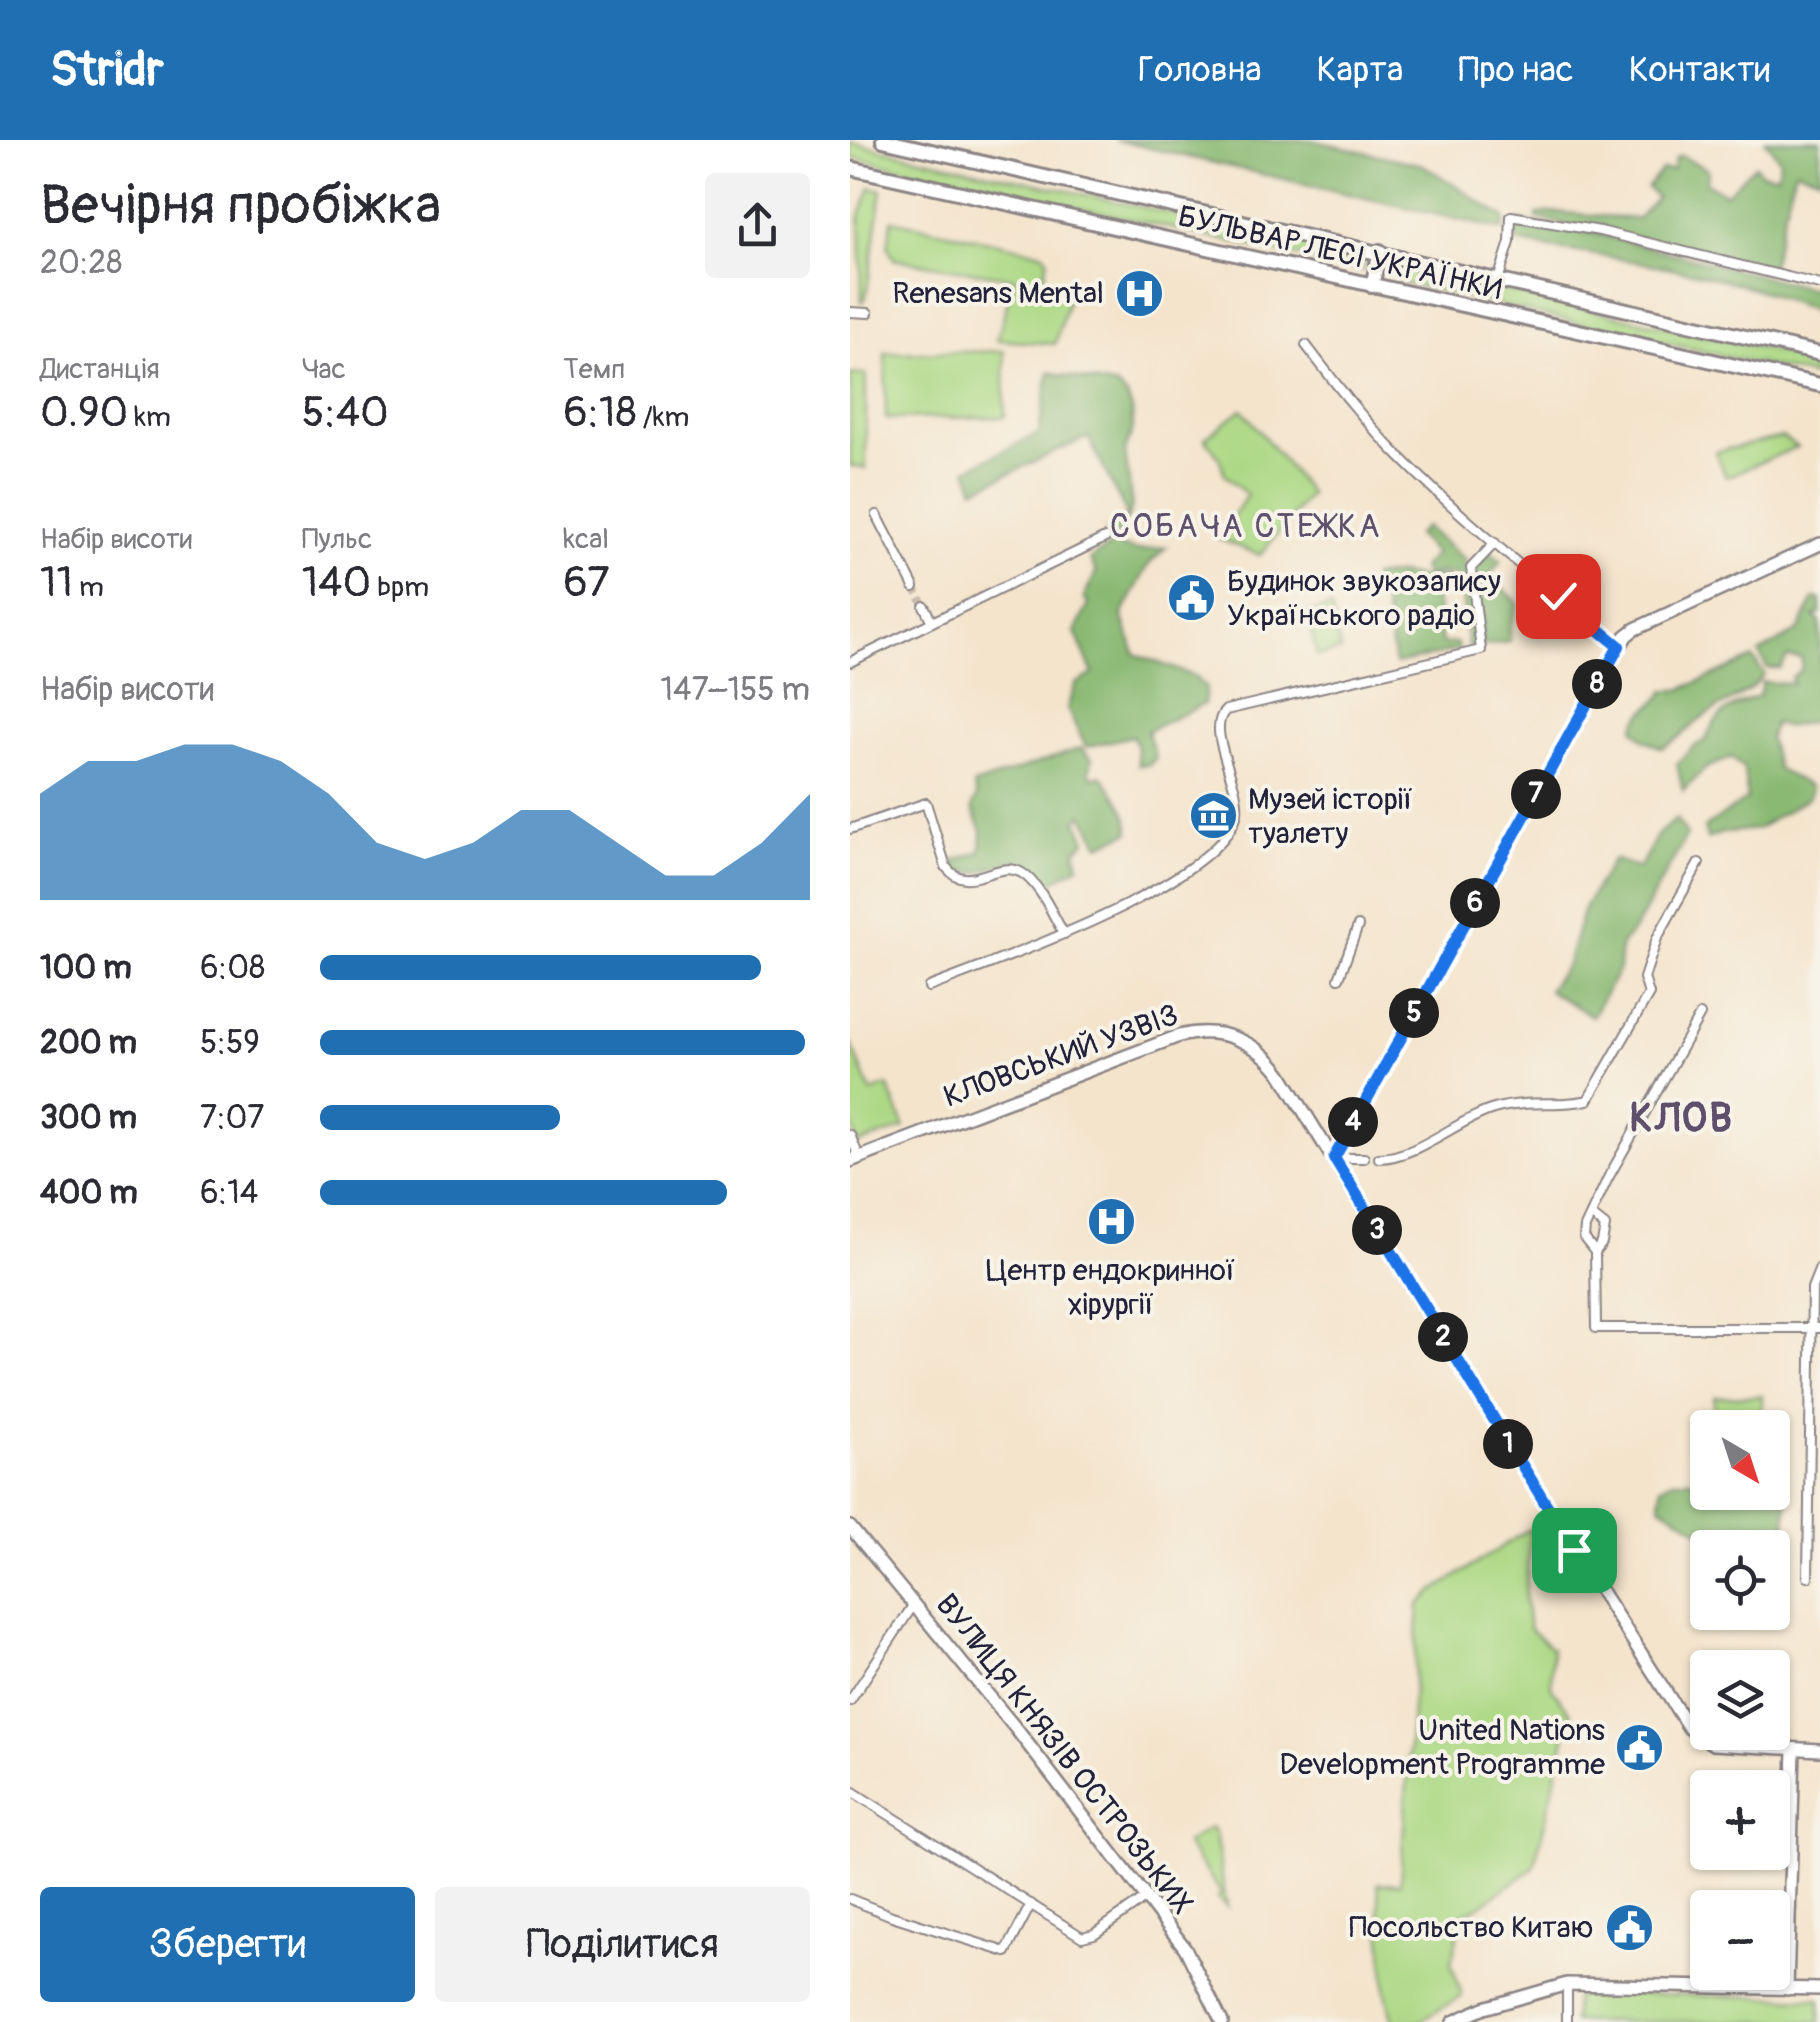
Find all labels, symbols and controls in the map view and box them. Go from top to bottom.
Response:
text: Stridr [50,40,164,100]
text: Головна [1138,48,1261,92]
text: Карта [1316,48,1403,92]
text: Про нас [1458,48,1574,92]
text: Контакти [1629,48,1770,92]
text: Вечірня пробіжка [40,171,441,240]
button: share [705,173,810,278]
street label: БУЛЬВАР ЛЕСІ УКРАЇНКИ [1174,198,1506,308]
text: 20:28 [40,243,122,283]
hospital icon: Renesans Mental [1113,267,1165,319]
place label: Renesans Mental [892,275,1104,312]
text: Дистанція [40,352,160,387]
text: Час [302,352,346,387]
text: Темп [563,352,625,387]
text: 0.90 [40,387,128,439]
text: 5:40 [302,387,389,439]
text: 6:18 [563,387,637,439]
text: km [128,400,171,435]
text: /km [637,400,689,435]
district label: СОБАЧА СТЕЖКА [1110,507,1382,547]
text: Набір висоти [40,522,192,557]
text: Пульс [302,522,372,557]
text: kcal [563,522,609,557]
pin [1516,554,1601,639]
text: 11 [40,557,73,609]
text: 140 [302,557,371,609]
text: 67 [563,557,610,609]
place label: Будинок звукозапису Українського радіо [1227,563,1501,634]
icon: check [1531,569,1586,624]
text: m [73,570,104,605]
text: bpm [371,570,429,605]
public building icon: Будинок звукозапису Українського радіо [1166,572,1218,624]
pin: 8 [1572,659,1622,709]
text: 8 [1590,666,1604,701]
text: Набір висоти [40,670,214,710]
text: 147–155 m [661,670,810,710]
pin: 7 [1511,769,1561,819]
text: 7 [1529,776,1543,811]
place label: Музей історії туалету [1248,781,1413,852]
museum icon: Музей історії туалету [1187,790,1239,842]
pin: 6 [1450,878,1500,928]
text: 6 [1467,885,1483,920]
text: 100 m [40,948,132,988]
text: 6:08 [200,948,265,988]
pin: 5 [1389,988,1439,1038]
text: 5 [1406,995,1422,1030]
street label: КЛОВСЬКИЙ УЗВІЗ [939,996,1183,1116]
text: 200 m [40,1023,137,1063]
text: 5:59 [200,1023,260,1063]
district label: КЛОВ [1629,1094,1735,1143]
pin: 4 [1328,1097,1378,1147]
text: 300 m [40,1098,137,1138]
text: 7:07 [200,1098,264,1138]
text: 4 [1345,1104,1361,1139]
text: 400 m [40,1173,138,1213]
text: 6:14 [200,1173,258,1213]
hospital icon: Центр ендокринної хірургії [1085,1195,1137,1247]
pin: 3 [1352,1205,1402,1255]
text: 3 [1369,1212,1385,1247]
place label: Центр ендокринної хірургії [986,1252,1236,1323]
pin: 2 [1418,1312,1468,1362]
text: 2 [1435,1319,1451,1354]
north arrow [1690,1410,1790,1510]
map controls [1690,1410,1790,1990]
pin: 1 [1483,1419,1533,1469]
text: 1 [1503,1426,1513,1461]
pin [1532,1508,1617,1593]
icon: arrive [1547,1523,1602,1578]
button: locate [1690,1530,1790,1630]
street label: ВУЛИЦЯ КНЯЗІВ ОСТРОЗЬКИХ [928,1587,1200,1921]
button: layers [1690,1650,1790,1750]
place label: United Nations Development Programme [1279,1712,1605,1783]
public building icon: United Nations Development Programme [1614,1721,1666,1773]
button: + [1690,1770,1790,1870]
button: Зберегти [40,1887,415,2002]
button: Поділитися [435,1887,810,2002]
button: − [1690,1890,1790,1990]
public building icon: Посольство Китаю [1603,1901,1655,1953]
place label: Посольство Китаю [1349,1909,1594,1946]

